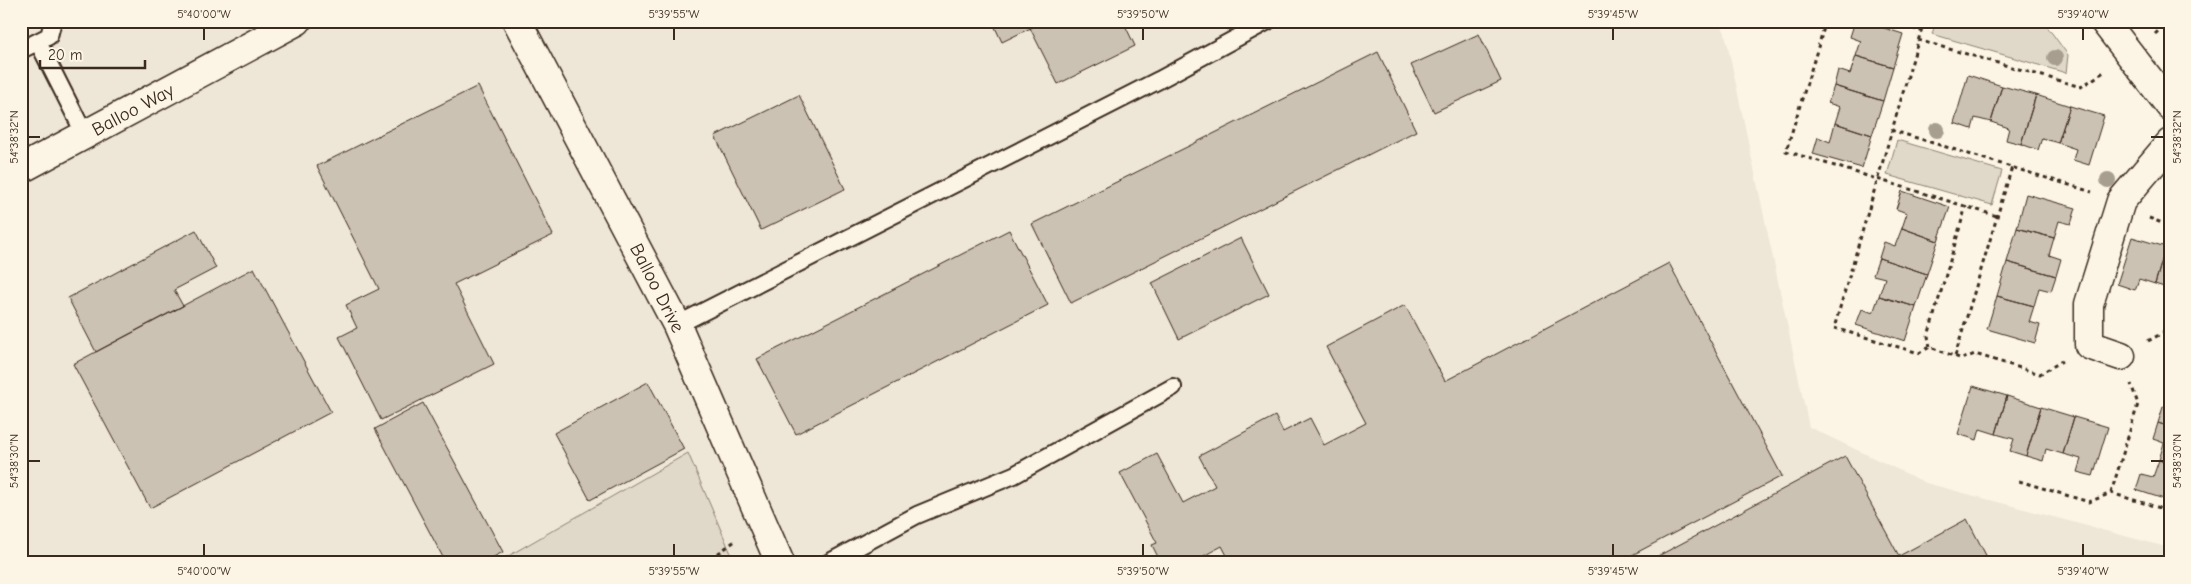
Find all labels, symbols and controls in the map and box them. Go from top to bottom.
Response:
text: 5°40'00"W [177,7,231,21]
text: 5°39'55"W [649,7,700,21]
text: 5°39'50"W [1117,7,1169,21]
text: 5°39'45"W [1588,7,1639,21]
text: 5°39'40"W [2057,7,2109,21]
scale bar [40,38,145,70]
text: 20 m [48,46,82,64]
street label: Balloo Way [88,79,178,141]
text: 54°38'32"N [7,110,21,164]
text: 54°38'32"N [2170,110,2184,164]
street label: Balloo Drive [625,240,689,336]
text: 54°38'30"N [7,434,21,488]
text: 54°38'30"N [2170,434,2184,488]
text: 5°40'00"W [177,564,231,578]
text: 5°39'55"W [649,564,700,578]
text: 5°39'50"W [1117,564,1169,578]
text: 5°39'45"W [1588,564,1639,578]
text: 5°39'40"W [2057,564,2109,578]

